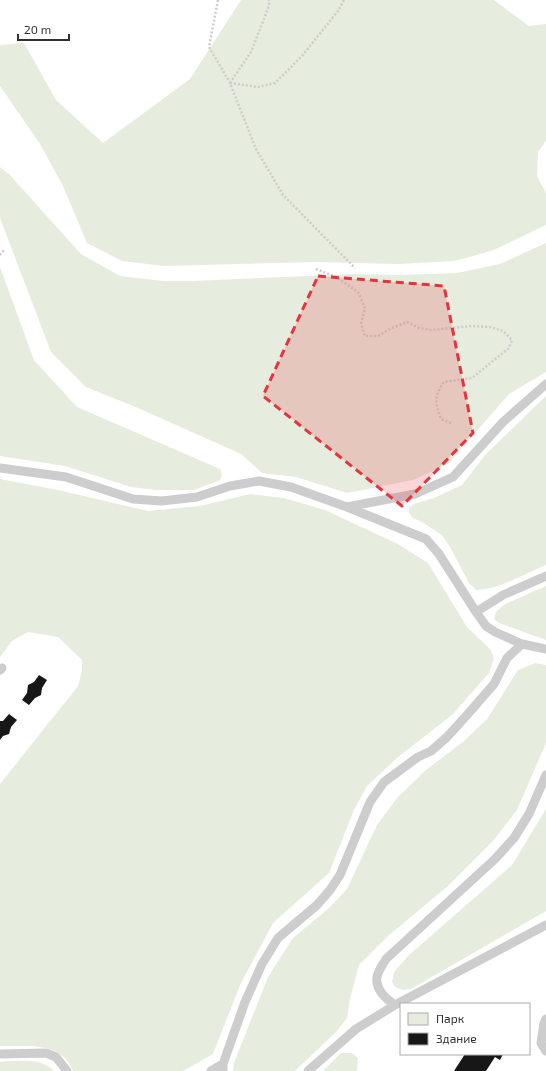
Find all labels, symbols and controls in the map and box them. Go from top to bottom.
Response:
scale bar [18,16,69,42]
text: 20 m [24,22,51,36]
legend [400,1003,530,1055]
text: Парк [436,1011,465,1025]
text: Здание [436,1031,477,1045]

